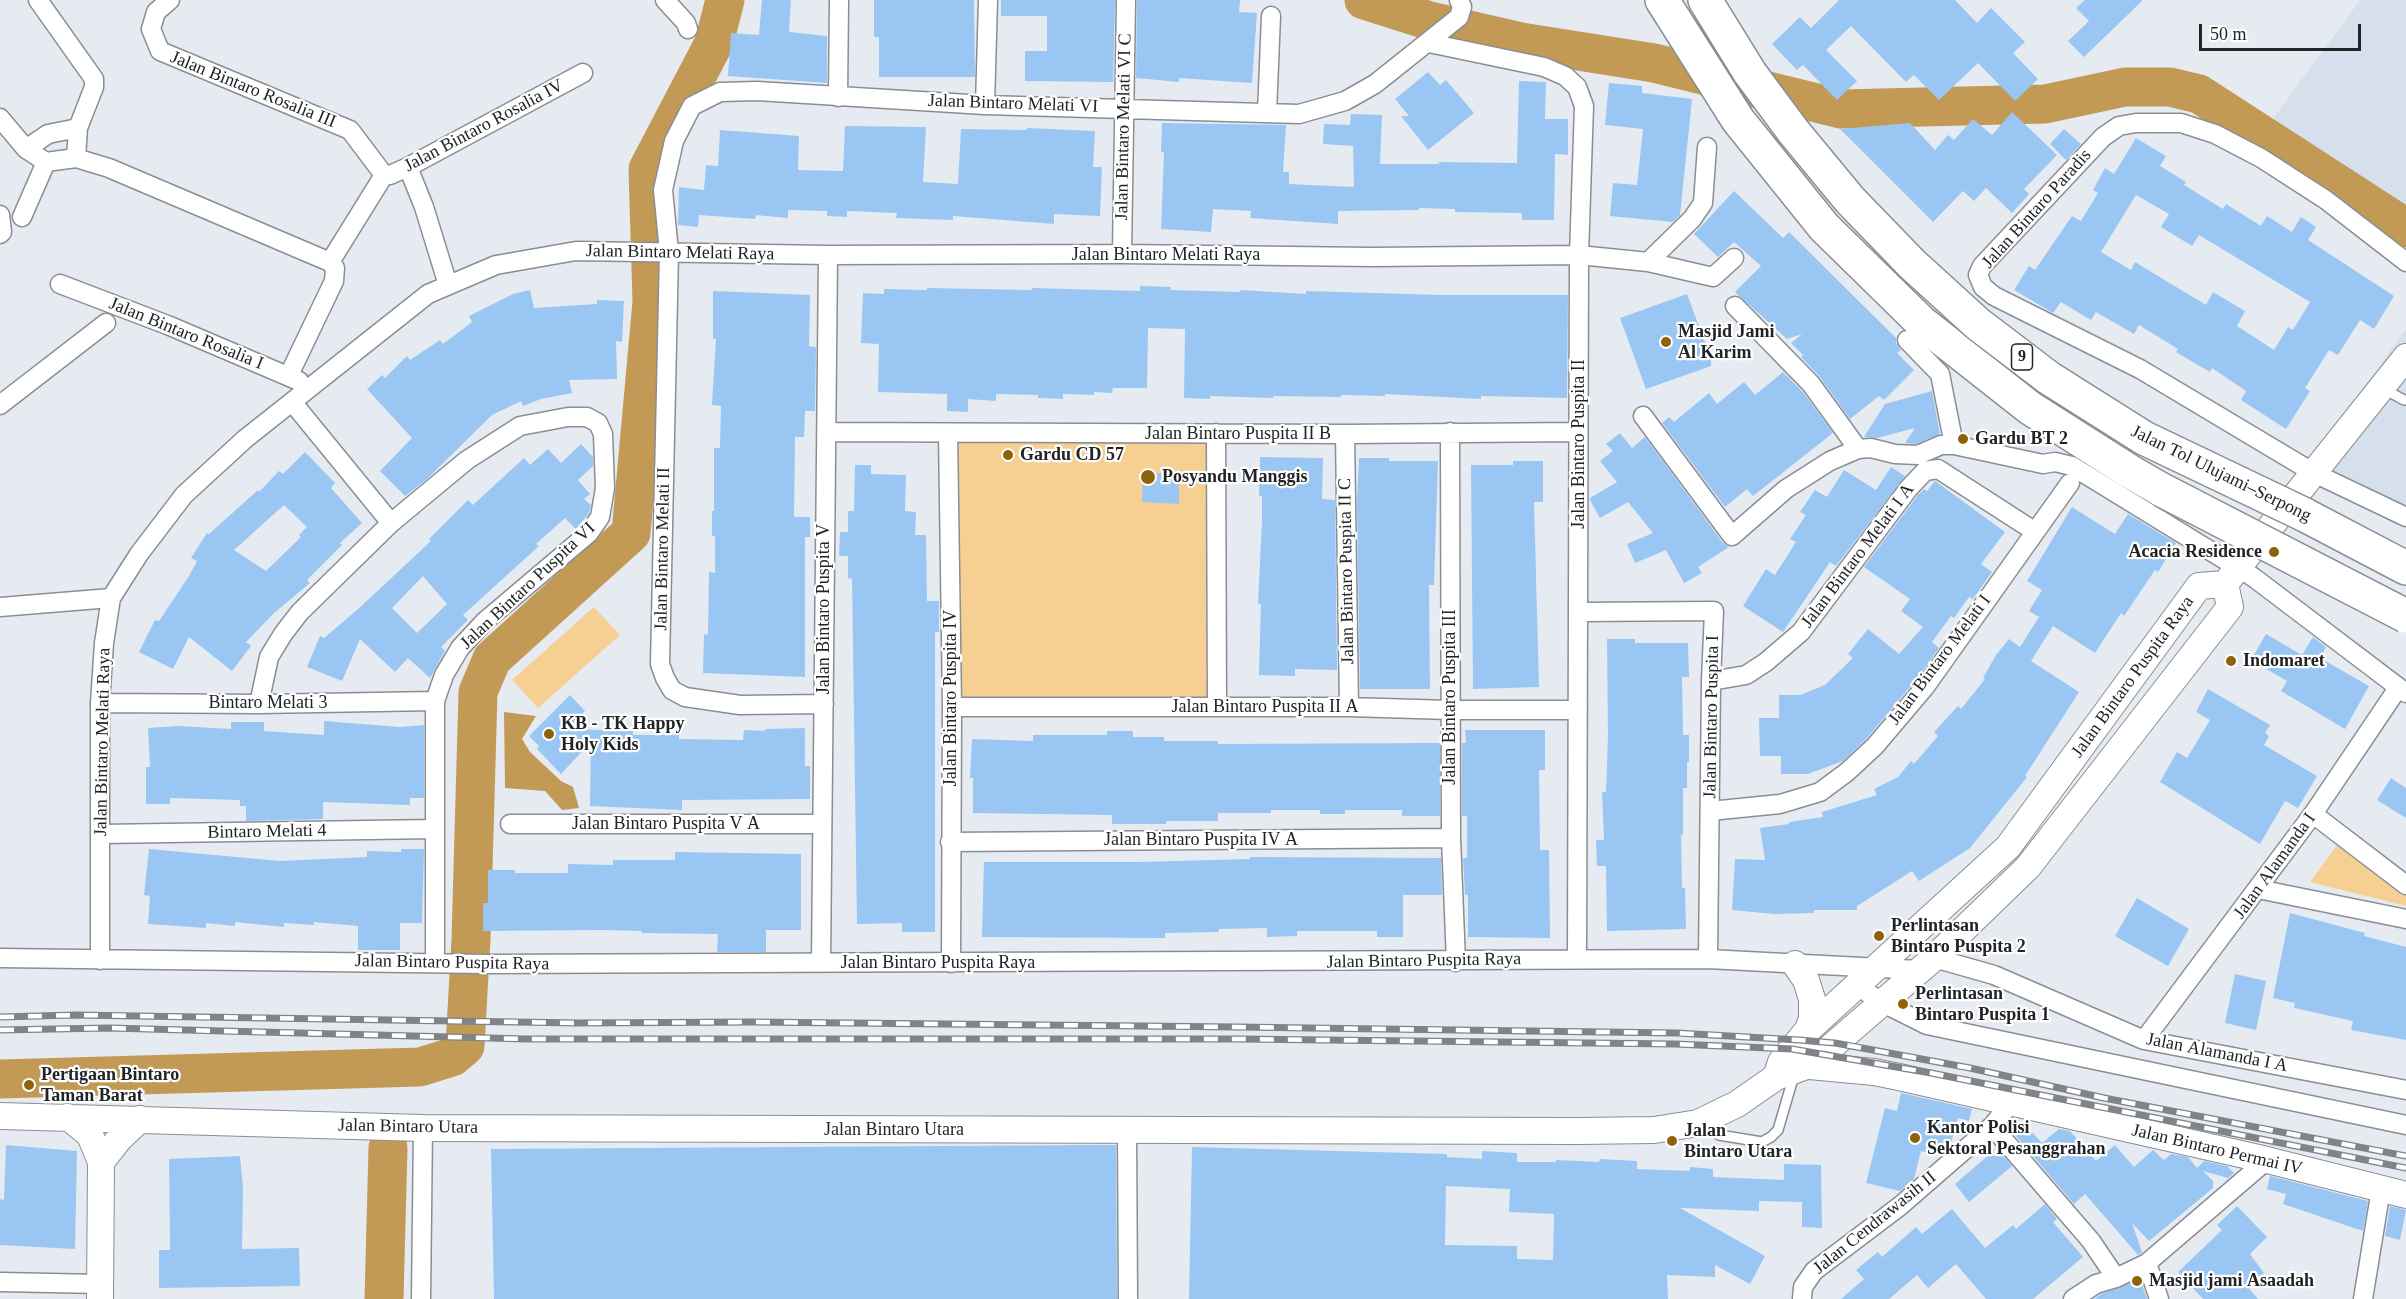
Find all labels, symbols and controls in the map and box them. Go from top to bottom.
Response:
scale bar [2202,12,2364,50]
text: 50 m [2210,24,2247,44]
street label: Jalan Bintaro Melati VI C [1112,33,1136,221]
street label: Jalan Bintaro Rosalia III [167,47,339,133]
street label: Jalan Bintaro Rosalia IV [401,75,567,177]
street label: Jalan Bintaro Melati VI [927,90,1099,118]
street label: Jalan Bintaro Paradis [1978,145,2096,273]
street label: Jalan Bintaro Melati Raya [586,241,774,265]
street label: Jalan Bintaro Melati Raya [1072,244,1260,266]
street label: Jalan Bintaro Rosalia I [106,293,266,375]
place label: Masjid Jami Al Karim [1678,321,1774,364]
marker: Masjid Jami Al Karim [1659,335,1673,349]
road number: 9 [2012,344,2032,370]
street label: Jalan Bintaro Puspita II [1568,359,1590,529]
street label: Jalan Tol Ulujami–Serpong [2127,421,2315,527]
street label: Jalan Bintaro Puspita II B [1145,423,1331,445]
place label: Gardu BT 2 [1975,428,2068,450]
marker: Gardu BT 2 [1956,432,1970,446]
place label: Gardu CD 57 [1020,444,1124,466]
marker: Gardu CD 57 [1001,448,1015,462]
place label: Posyandu Manggis [1162,466,1308,488]
street label: Jalan Bintaro Melati II [651,467,675,631]
marker: Posyandu Manggis [1139,468,1157,486]
street label: Jalan Bintaro Puspita II C [1335,478,1359,664]
street label: Jalan Bintaro Melati I A [1797,480,1919,632]
street label: Jalan Bintaro Puspita VI [456,518,600,654]
street label: Jalan Bintaro Puspita V [813,524,835,694]
place label: Acacia Residence [2129,541,2262,563]
marker: Acacia Residence [2267,545,2281,559]
street label: Jalan Bintaro Melati I [1884,591,1996,729]
street label: Jalan Bintaro Puspita Raya [2067,592,2199,762]
street label: Jalan Bintaro Puspita III [1439,609,1461,785]
street label: Jalan Bintaro Puspita IV [940,610,962,786]
street label: Jalan Bintaro Puspita I [1700,635,1724,799]
street label: Jalan Bintaro Melati Raya [91,648,115,836]
place label: Indomaret [2243,650,2325,672]
marker: Indomaret [2224,654,2238,668]
street label: Bintaro Melati 3 [209,692,327,714]
street label: Jalan Bintaro Puspita II A [1172,696,1358,718]
place label: KB - TK Happy Holy Kids [561,713,685,756]
marker: KB - TK Happy Holy Kids [542,727,556,741]
street label: Jalan Alamanda I [2229,809,2321,923]
street label: Jalan Bintaro Puspita V A [572,813,760,835]
street label: Bintaro Melati 4 [207,820,327,844]
street label: Jalan Bintaro Puspita IV A [1104,829,1298,851]
place label: Perlintasan Bintaro Puspita 2 [1891,915,2026,958]
marker: Perlintasan Bintaro Puspita 2 [1872,929,1886,943]
street label: Jalan Bintaro Puspita Raya [1327,949,1521,973]
street label: Jalan Bintaro Puspita Raya [355,951,549,975]
street label: Jalan Bintaro Puspita Raya [841,952,1035,974]
place label: Perlintasan Bintaro Puspita 1 [1915,983,2050,1026]
marker: Perlintasan Bintaro Puspita 1 [1896,997,1910,1011]
street label: Jalan Alamanda I A [2145,1029,2289,1077]
place label: Pertigaan Bintaro Taman Barat [41,1064,179,1106]
marker: Pertigaan Bintaro Taman Barat [22,1078,36,1092]
street label: Jalan Bintaro Utara [338,1115,478,1139]
place label: Kantor Polisi Sektoral Pesanggrahan [1927,1117,2106,1160]
street label: Jalan Bintaro Utara [824,1119,964,1141]
place label: Jalan Bintaro Utara [1684,1120,1792,1162]
street label: Jalan Bintaro Permai IV [2130,1120,2304,1180]
marker: Kantor Polisi Sektoral Pesanggrahan [1908,1131,1922,1145]
marker: Jalan Bintaro Utara [1665,1134,1679,1148]
street label: Jalan Cendrawasih II [1809,1167,1941,1279]
place label: Masjid jami Asaadah [2149,1270,2314,1292]
marker: Masjid jami Asaadah [2130,1274,2144,1288]

